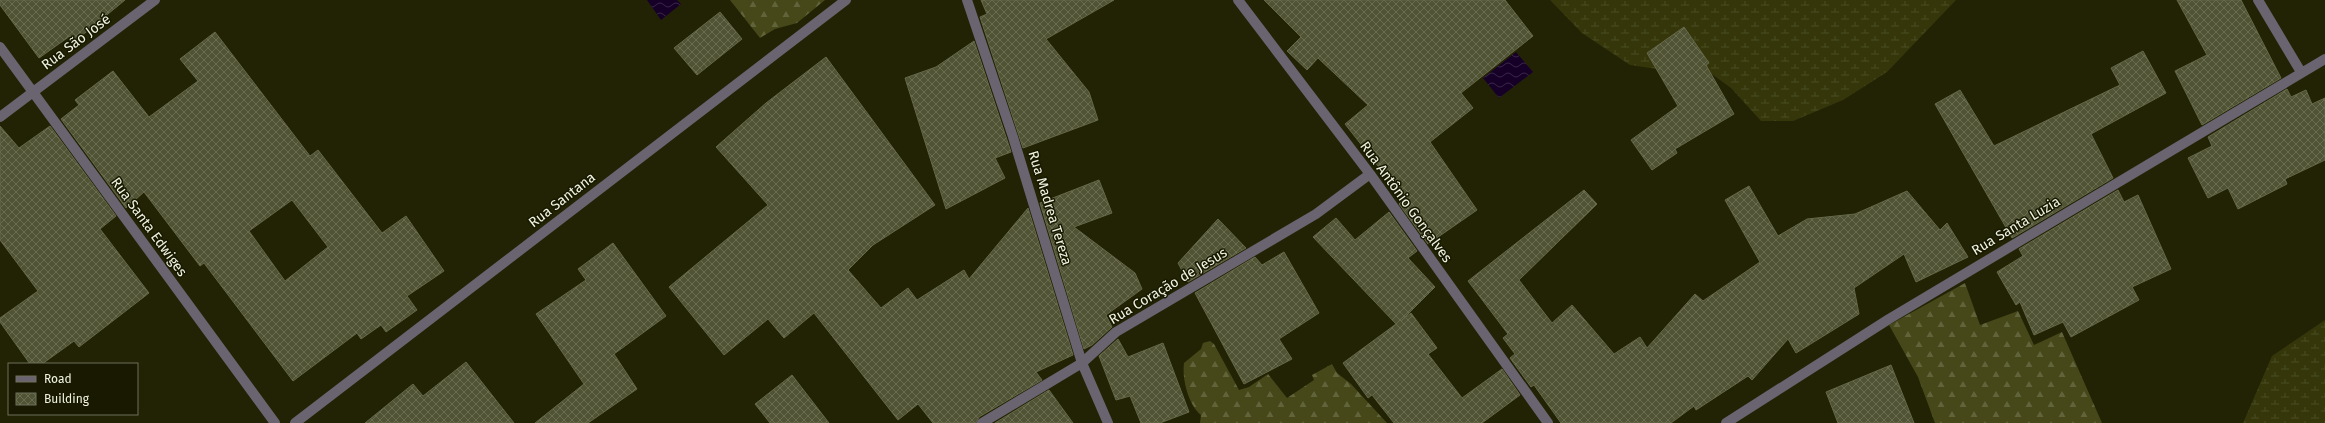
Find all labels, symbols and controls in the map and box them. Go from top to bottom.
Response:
street label: Rua São José [38,11,114,73]
street label: Rua Antônio Gonçalves [1356,138,1456,266]
street label: Rua Madrea Tereza [1025,149,1075,267]
street label: Rua Santana [525,169,599,231]
street label: Rua Santa Edwiges [107,174,191,280]
street label: Rua Santa Luzia [1969,193,2063,259]
street label: Rua Coração de Jesus [1106,244,1231,328]
legend [8,363,138,415]
text: Road [44,372,72,386]
text: Building [44,392,90,406]

